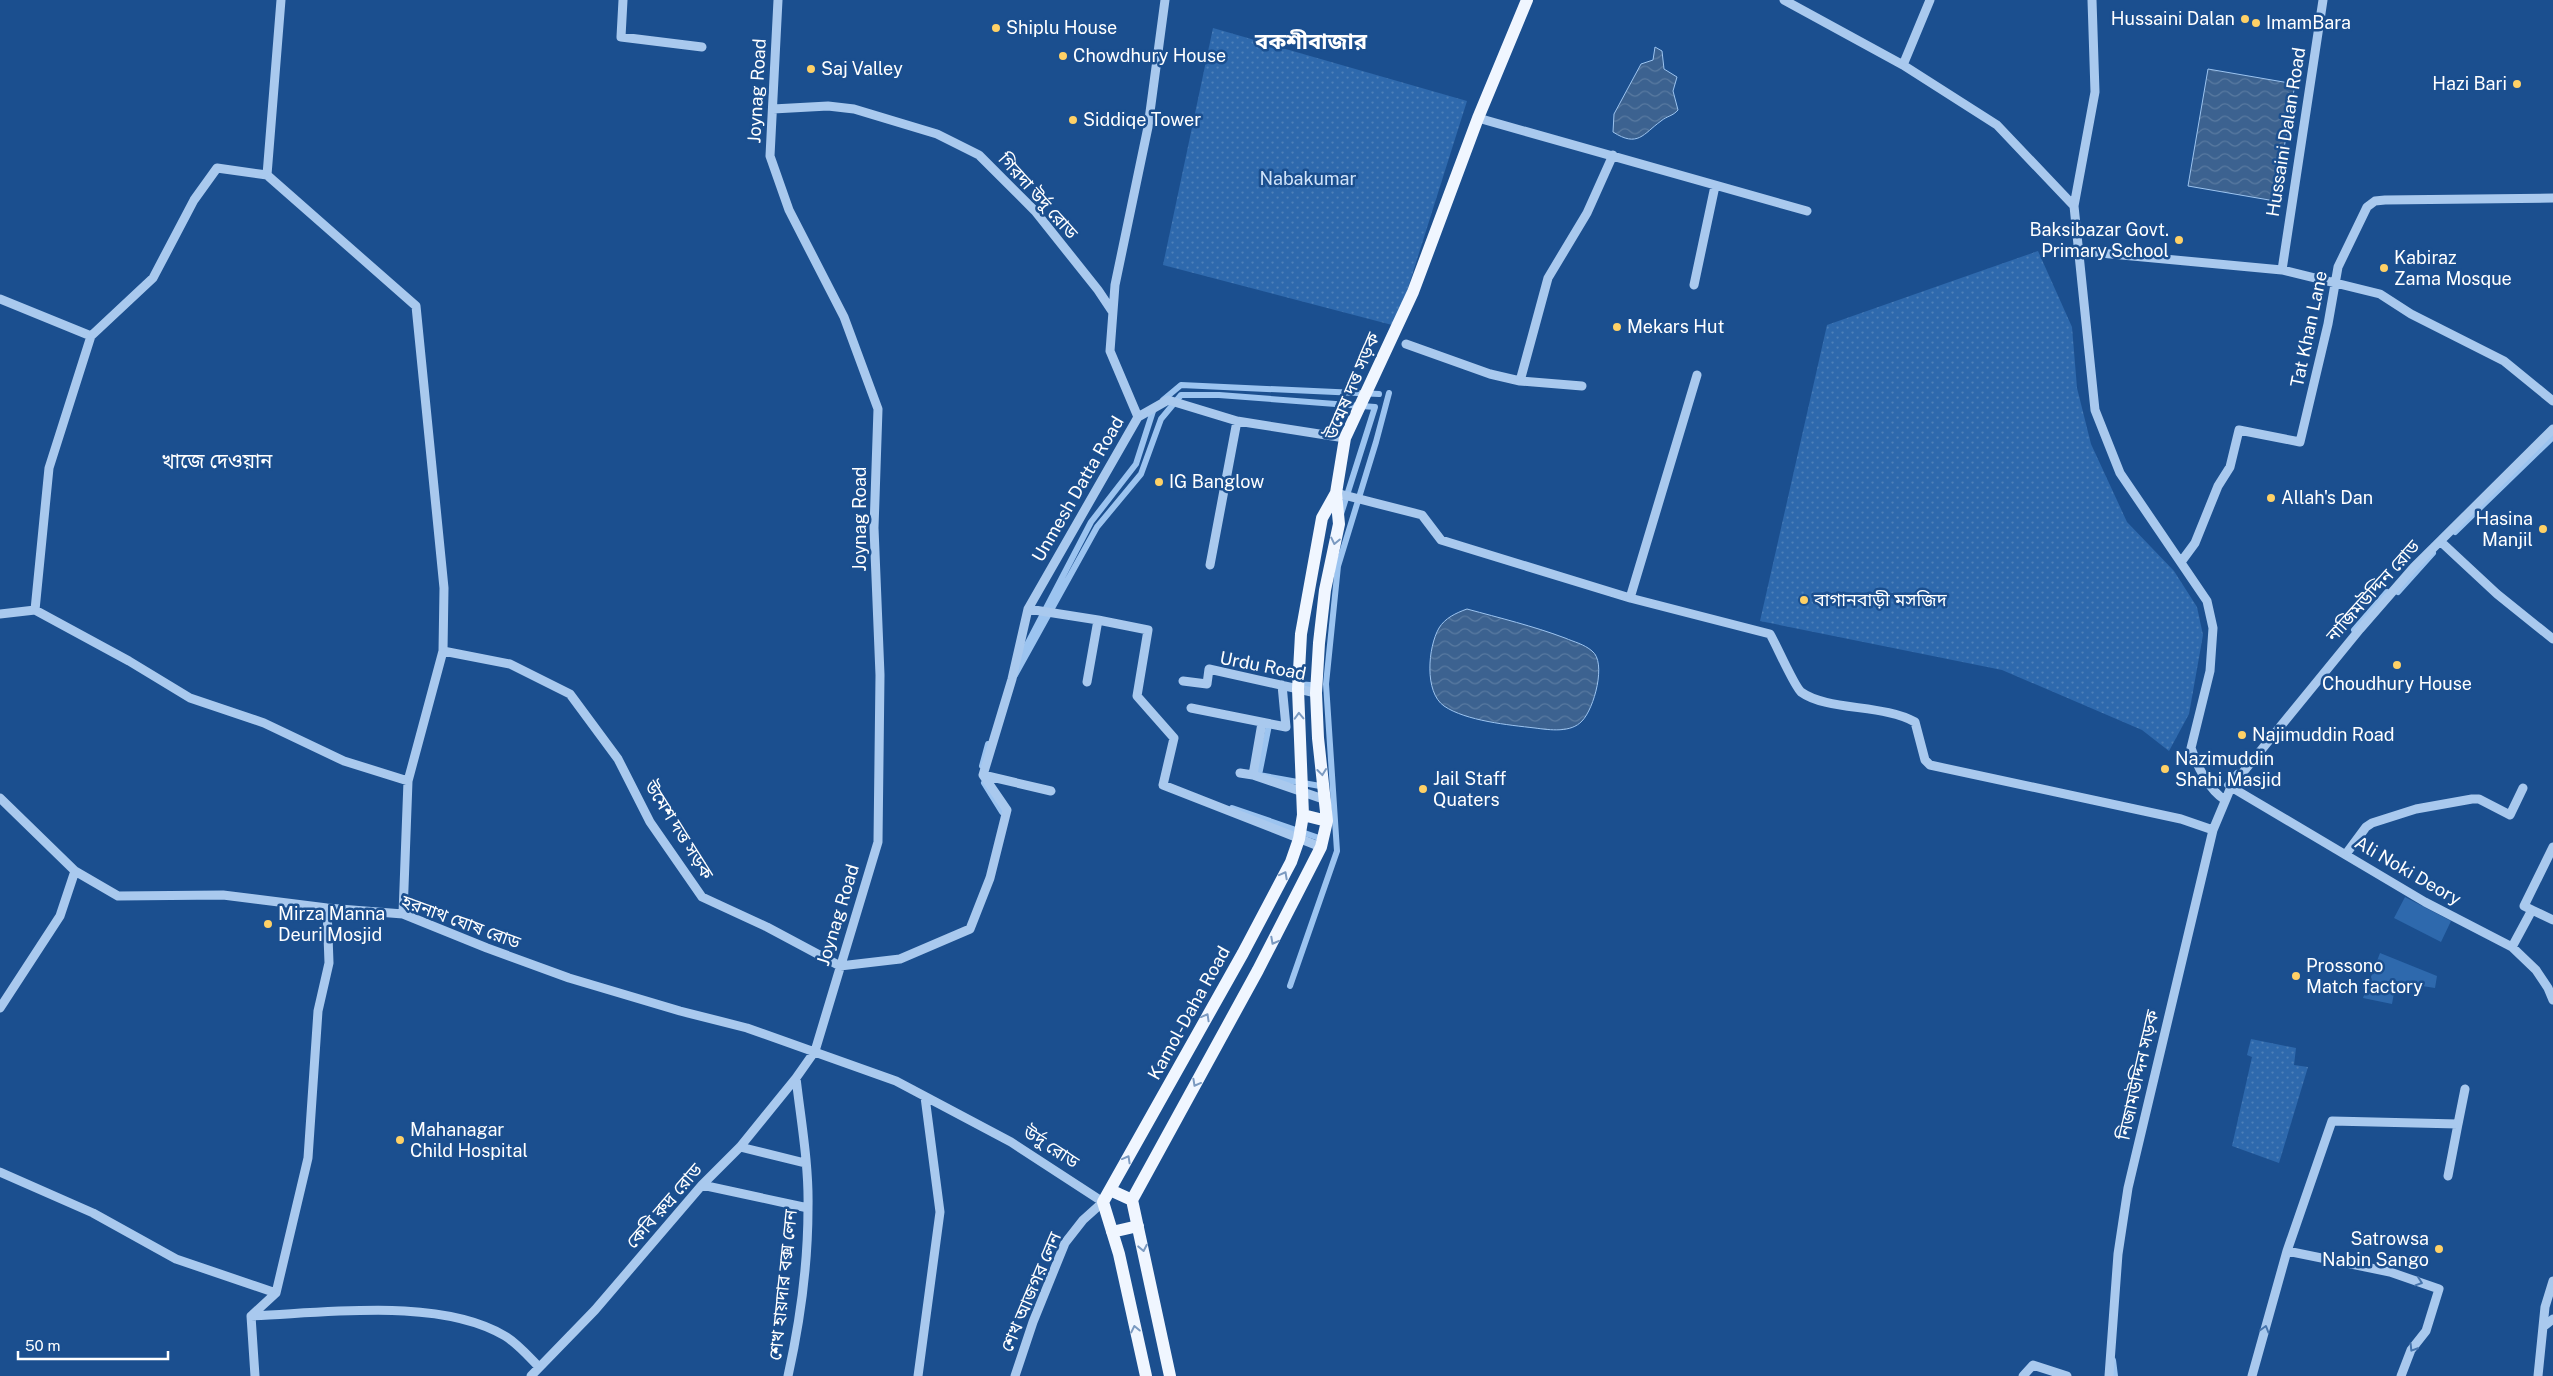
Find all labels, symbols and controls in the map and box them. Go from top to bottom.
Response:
place label: Hussaini Dalan [2111,8,2235,29]
place label: ImamBara [2266,12,2351,33]
marker: Hussaini Dalan [2239,13,2251,25]
place label: Shiplu House [1006,17,1117,38]
marker: ImamBara [2250,17,2262,29]
marker: Shiplu House [990,22,1002,34]
district label: বকশীবাজার [1254,28,1368,54]
street label: Joynag Road [743,38,770,144]
place label: Chowdhury House [1073,45,1226,66]
street label: Hussaini Dalan Road [2262,46,2309,218]
marker: Chowdhury House [1057,50,1069,62]
place label: Saj Valley [821,58,903,79]
marker: Saj Valley [805,63,817,75]
place label: Hazi Bari [2432,73,2507,94]
marker: Hazi Bari [2511,78,2523,90]
place label: Siddiqe Tower [1083,109,1201,130]
marker: Siddiqe Tower [1067,114,1079,126]
street label: গিরদা উর্দু রোড [994,148,1083,243]
park label: Nabakumar [1259,168,1357,189]
place label: Baksibazar Govt. Primary School [2029,219,2169,261]
marker: Baksibazar Govt. Primary School [2173,234,2185,246]
place label: Kabiraz Zama Mosque [2394,247,2512,289]
marker: Kabiraz Zama Mosque [2378,262,2390,274]
street label: Tat Khan Lane [2286,269,2331,389]
place label: Mekars Hut [1627,316,1724,337]
marker: Mekars Hut [1611,321,1623,333]
street label: উন্মেষ দত্ত সড়ক [1319,329,1384,443]
street label: Unmesh Datta Road [1027,412,1128,565]
district label: খাজে দেওয়ান [162,449,273,473]
street label: Joynag Road [849,466,870,572]
place label: IG Banglow [1169,471,1264,492]
marker: IG Banglow [1153,476,1165,488]
place label: Allah's Dan [2281,487,2373,508]
marker: Allah's Dan [2265,492,2277,504]
place label: Hasina Manjil [2475,508,2533,550]
marker: Hasina Manjil [2537,523,2549,535]
one-way arrow [1331,536,1341,545]
street label: নাজিমউদ্দিন রোড [2321,536,2424,646]
place label: বাগানবাড়ী মসজিদ [1813,589,1948,610]
marker: বাগানবাড়ী মসজিদ [1798,594,1810,606]
street label: Urdu Road [1218,647,1308,684]
marker: Choudhury House [2391,659,2403,671]
place label: Choudhury House [2322,673,2472,694]
one-way arrow [1294,711,1304,719]
place label: Najimuddin Road [2252,724,2394,745]
marker: Najimuddin Road [2236,729,2248,741]
place label: Nazimuddin Shahi Masjid [2175,748,2281,790]
marker: Nazimuddin Shahi Masjid [2159,763,2171,775]
one-way arrow [1317,767,1327,776]
place label: Jail Staff Quaters [1433,768,1506,810]
street label: উমেশ দত্ত সড়ক [640,776,718,883]
marker: Jail Staff Quaters [1417,783,1429,795]
street label: Ali Noki Deory [2351,832,2465,910]
street label: Joynag Road [812,861,863,968]
one-way arrow [1278,871,1288,880]
street label: হরনাথ ঘোষ রোড [398,890,524,953]
place label: Mirza Manna Deuri Mosjid [278,903,385,945]
marker: Mirza Manna Deuri Mosjid [262,918,274,930]
one-way arrow [1270,935,1280,944]
street label: Kamol-Daha Road [1143,942,1234,1083]
place label: Prossono Match factory [2306,955,2423,997]
marker: Prossono Match factory [2290,970,2302,982]
street label: নিজামউদ্দিন সড়ক [2112,1007,2163,1143]
one-way arrow [1200,1014,1210,1023]
one-way arrow [1192,1078,1202,1087]
place label: Mahanagar Child Hospital [410,1119,528,1161]
street label: উর্দু রোড [1019,1120,1083,1172]
marker: Mahanagar Child Hospital [394,1134,406,1146]
one-way arrow [1121,1156,1131,1165]
street label: কেবি রুদ্র রোড [621,1159,706,1252]
street label: শেখ হায়দার বক্স লেন [764,1207,801,1361]
street label: শেখ আজগর লেন [996,1228,1066,1355]
place label: Satrowsa Nabin Sango [2322,1228,2429,1270]
one-way arrow [1137,1243,1147,1252]
marker: Satrowsa Nabin Sango [2433,1243,2445,1255]
one-way arrow [2414,1276,2423,1286]
one-way arrow [1130,1324,1140,1333]
one-way arrow [2259,1325,2269,1334]
scale bar [18,1328,168,1360]
text: 50 m [25,1337,60,1354]
one-way arrow [2410,1343,2420,1352]

